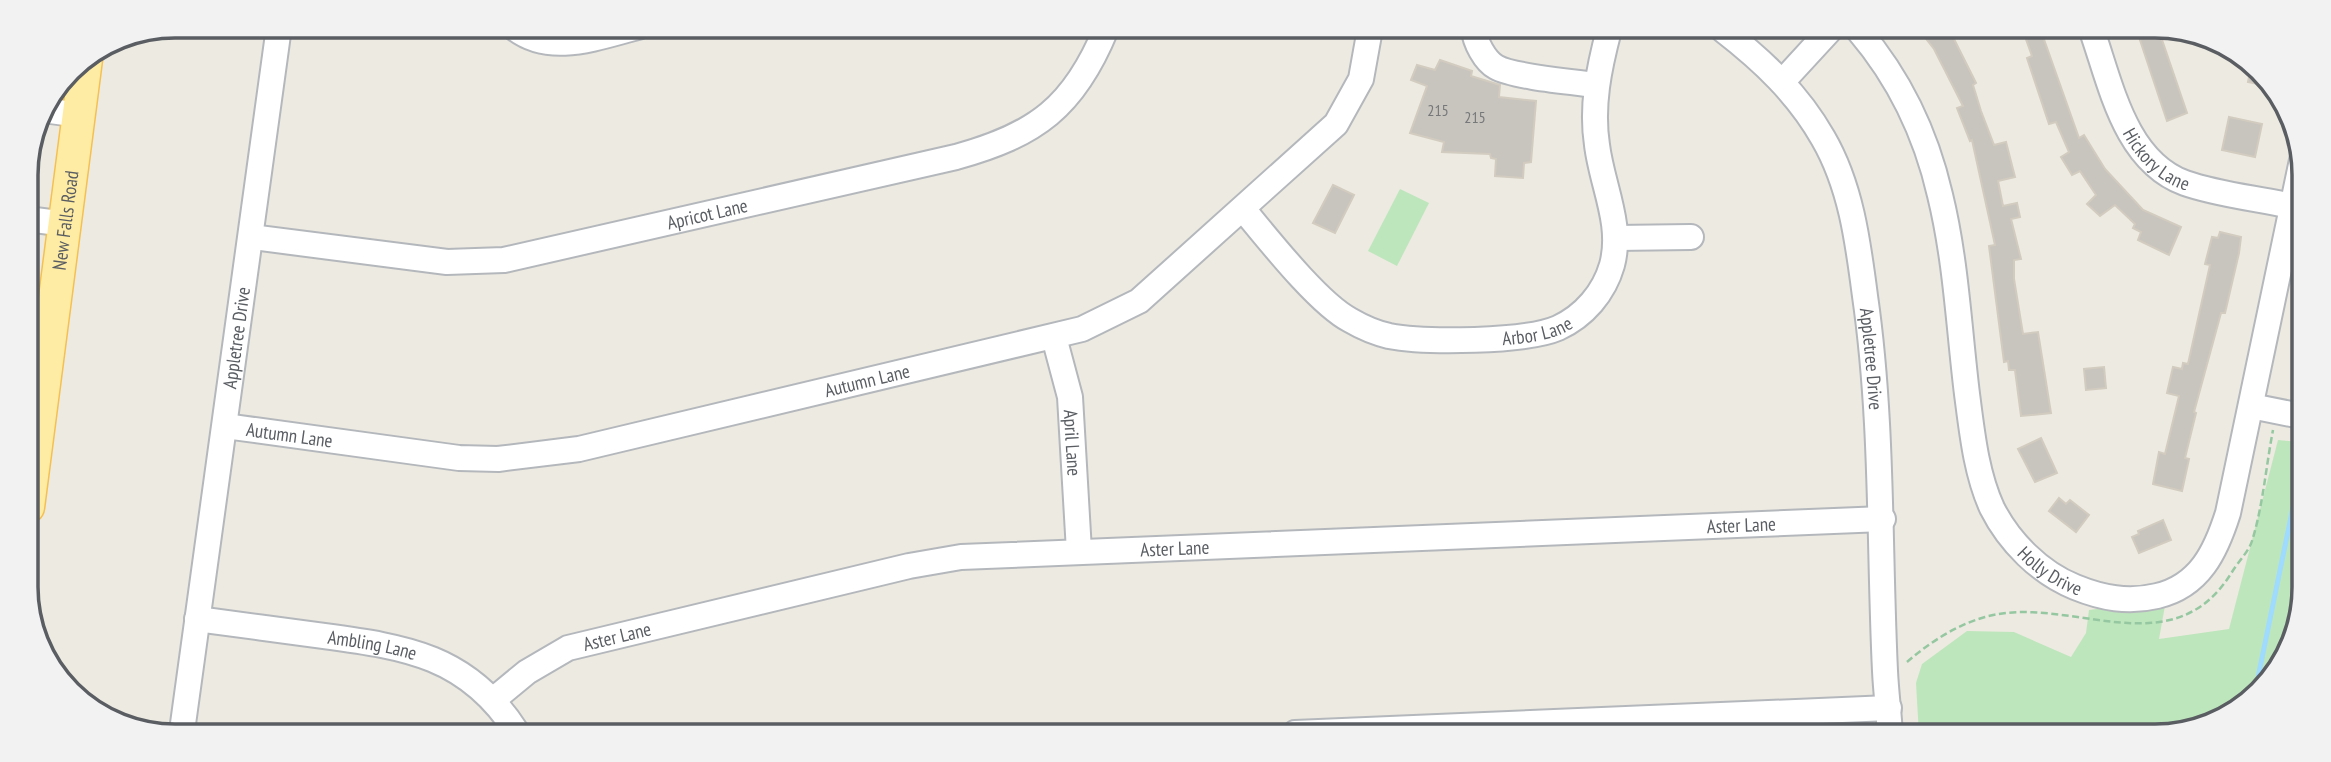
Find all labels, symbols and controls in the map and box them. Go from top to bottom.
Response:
house number: 215 [1427,100,1449,120]
house number: 215 [1464,107,1486,127]
street label: Hickory Lane [2118,124,2193,196]
street label: New Falls Road [47,169,83,272]
street label: Apricot Lane [665,193,750,235]
street label: Appletree Drive [217,285,255,390]
street label: Appletree Drive [1855,306,1888,411]
street label: Arbor Lane [1501,311,1577,350]
street label: Autumn Lane [822,358,912,402]
street label: April Lane [1059,409,1087,477]
street label: Autumn Lane [245,417,334,453]
street label: Aster Lane [1706,511,1776,538]
street label: Aster Lane [1140,535,1210,562]
street label: Holly Drive [2013,541,2086,601]
street label: Aster Lane [581,616,654,656]
street label: Ambling Lane [326,625,420,665]

